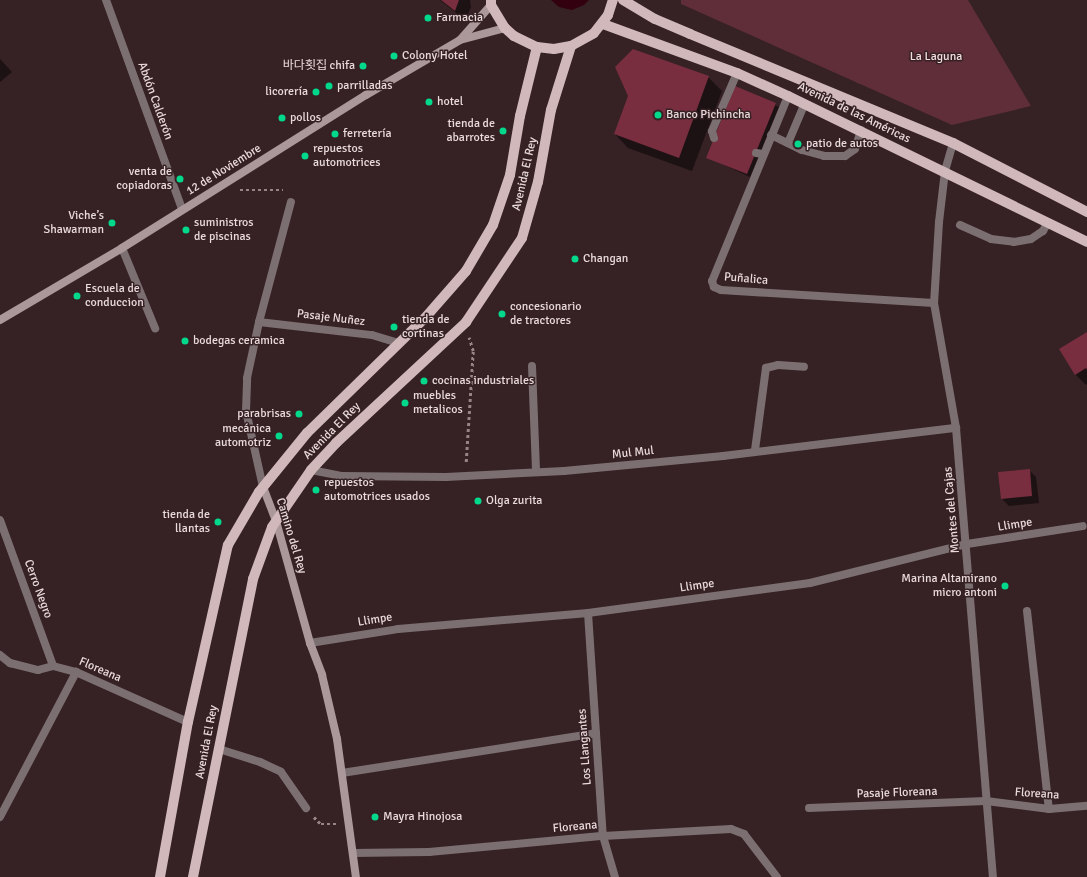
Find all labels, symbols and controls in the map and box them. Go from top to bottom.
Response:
place label: Farmacia [436,11,483,25]
marker: Farmacia [423,13,433,23]
place label: Colony Hotel [402,49,467,63]
park label: La Laguna [910,50,962,64]
marker: Colony Hotel [389,51,399,61]
place label: 바다횟집 chifa [283,59,355,73]
street label: Abdón Calderón [134,60,176,142]
marker: 바다횟집 chifa [358,61,368,71]
place label: parrilladas [337,79,392,93]
street label: Avenida de las Américas [795,79,913,147]
marker: parrilladas [324,81,334,91]
place label: licorería [265,85,308,99]
marker: licorería [311,87,321,97]
place label: hotel [437,95,463,109]
marker: hotel [424,97,434,107]
place label: Banco Pichincha [666,108,751,122]
marker: Banco Pichincha [653,110,663,120]
place label: pollos [290,111,321,125]
marker: pollos [277,113,287,123]
place label: tienda de abarrotes [446,117,495,145]
marker: tienda de abarrotes [498,126,508,136]
place label: ferretería [343,127,392,141]
marker: ferretería [330,129,340,139]
street label: Avenida El Rey [510,136,540,212]
place label: patio de autos [806,137,878,151]
marker: patio de autos [793,139,803,149]
street label: 12 de Noviembre [184,141,264,199]
place label: repuestos automotrices [313,142,381,170]
marker: repuestos automotrices [300,151,310,161]
place label: venta de copiadoras [116,165,172,193]
marker: venta de copiadoras [175,174,185,184]
place label: Viche’s Shawarman [44,209,104,237]
place label: suministros de piscinas [194,216,254,244]
marker: Viche’s Shawarman [107,218,117,228]
marker: suministros de piscinas [181,225,191,235]
place label: Changan [583,252,628,266]
marker: Changan [570,254,580,264]
street label: Puñalica [723,270,769,288]
place label: Escuela de conduccion [85,282,144,310]
marker: Escuela de conduccion [72,291,82,301]
place label: concesionario de tractores [510,300,581,328]
street label: Pasaje Nuñez [296,307,366,329]
marker: concesionario de tractores [497,309,507,319]
place label: tienda de cortinas [402,313,450,341]
marker: tienda de cortinas [389,322,399,332]
place label: bodegas ceramica [193,334,285,348]
marker: bodegas ceramica [180,336,190,346]
place label: cocinas industriales [432,374,534,388]
marker: cocinas industriales [419,376,429,386]
place label: muebles metalicos [413,389,463,417]
marker: muebles metalicos [400,398,410,408]
street label: Avenida El Rey [300,399,364,463]
place label: parabrisas [237,407,291,421]
marker: parabrisas [294,409,304,419]
place label: mecánica automotriz [215,422,271,450]
marker: mecánica automotriz [274,431,284,441]
street label: Mul Mul [611,444,655,462]
street label: Montes del Cajas [941,466,963,554]
place label: repuestos automotrices usados [324,476,430,504]
marker: repuestos automotrices usados [311,485,321,495]
place label: Olga zurita [486,494,542,508]
street label: Camino del Rey [273,496,309,576]
marker: Olga zurita [473,496,483,506]
place label: tienda de llantas [162,508,210,536]
street label: Llimpe [997,515,1033,535]
marker: tienda de llantas [213,517,223,527]
street label: Cerro Negro [21,558,55,620]
place label: Marina Altamirano micro antoni [901,572,997,600]
street label: Llimpe [679,576,715,596]
marker: Marina Altamirano micro antoni [1000,581,1010,591]
street label: Llimpe [357,610,393,630]
street label: Floreana [77,655,123,685]
street label: Avenida El Rey [193,704,221,780]
street label: Los Llangantes [575,708,595,786]
street label: Pasaje Floreana [856,784,938,802]
street label: Floreana [1014,785,1060,803]
place label: Mayra Hinojosa [383,810,462,824]
marker: Mayra Hinojosa [370,812,380,822]
street label: Floreana [552,818,598,836]

